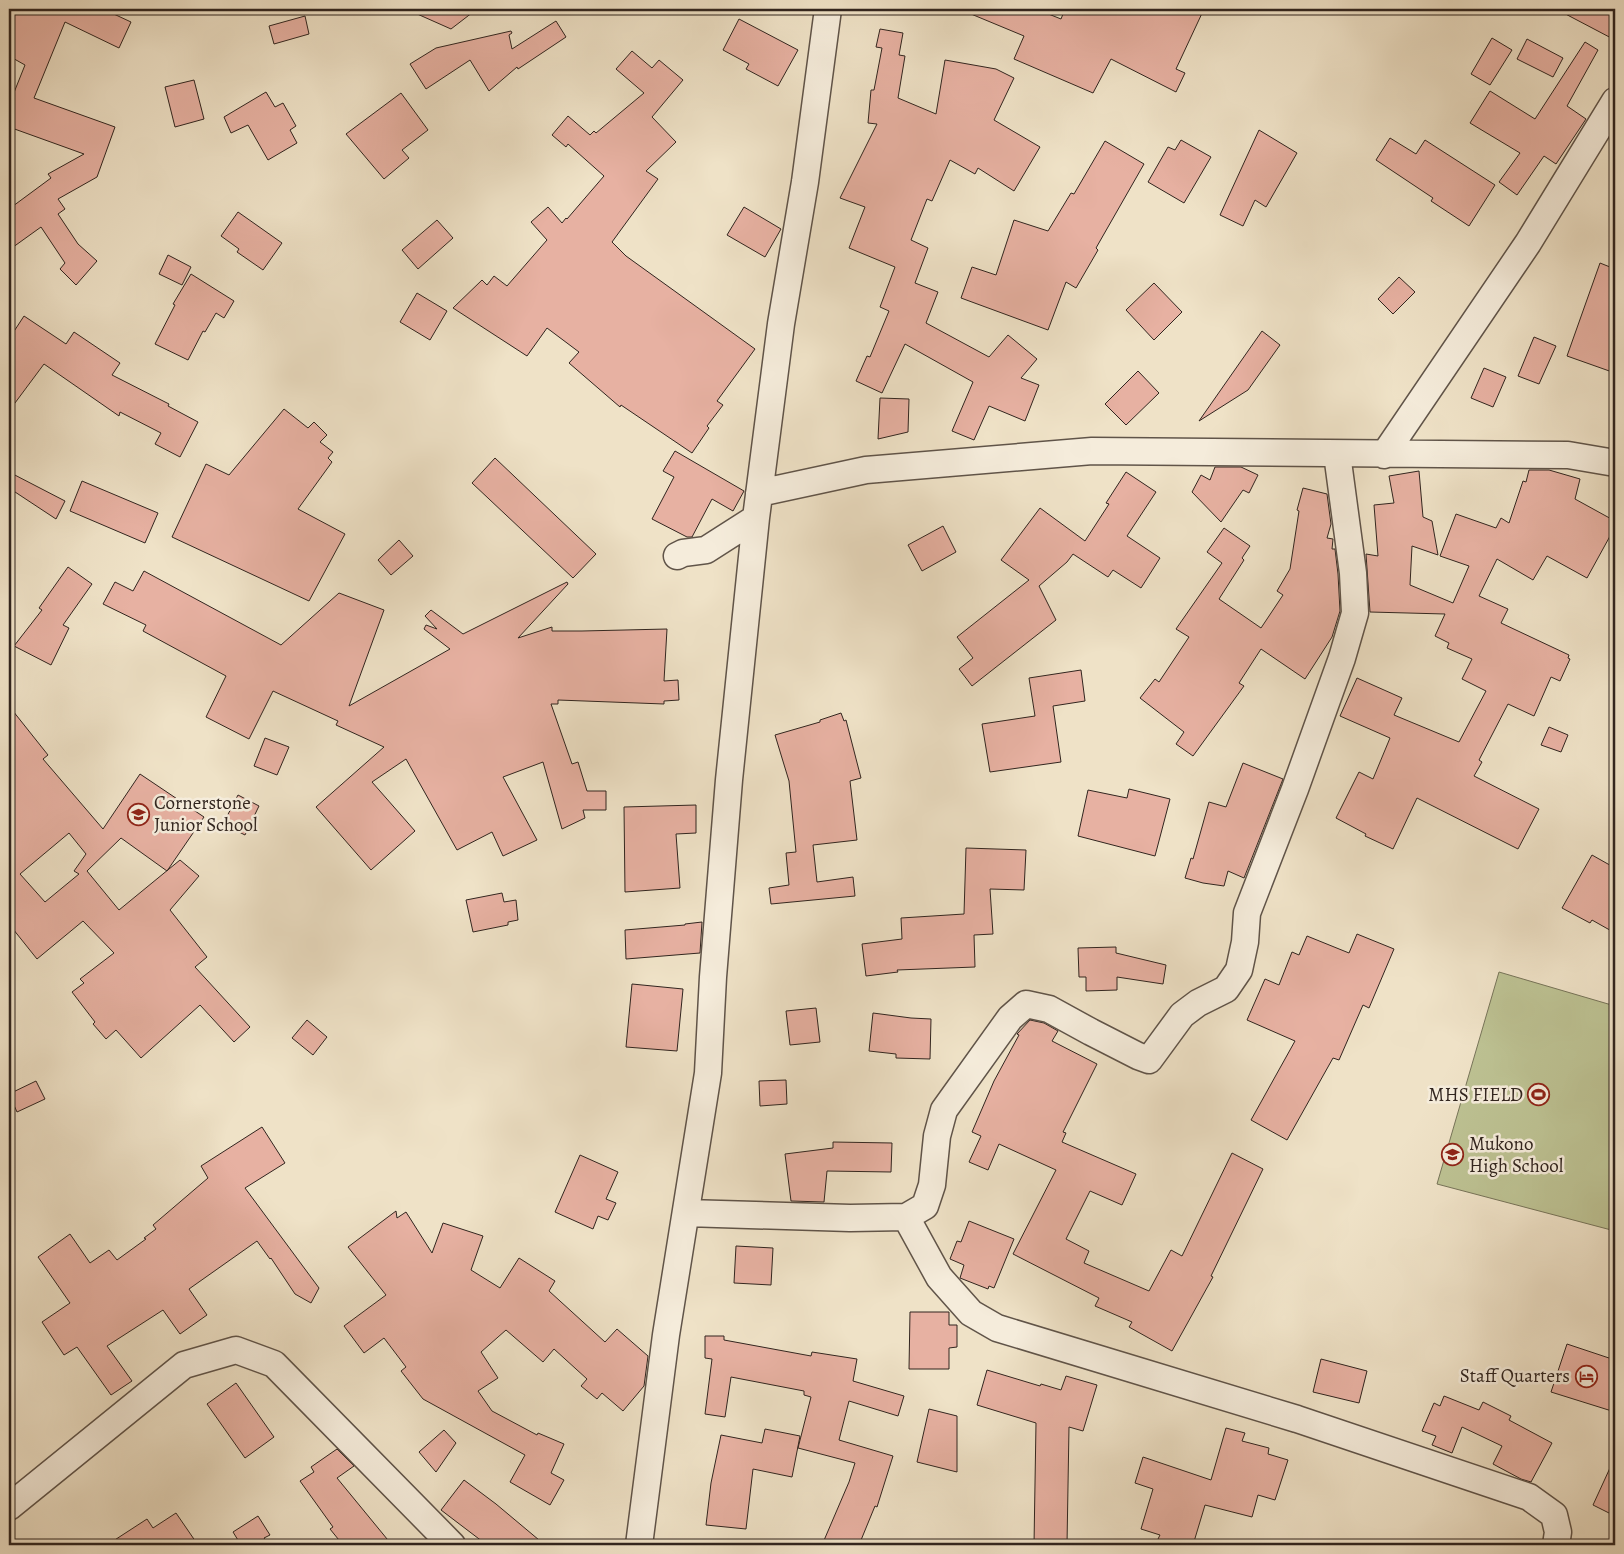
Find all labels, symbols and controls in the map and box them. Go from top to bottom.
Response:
place label: Cornerstone Junior School [154,790,258,838]
school or university icon: Cornerstone Junior School [126,802,150,826]
place label: MHS FIELD [1428,1082,1523,1108]
sports icon: MHS FIELD [1527,1083,1551,1107]
place label: Mukono High School [1469,1131,1564,1179]
school or university icon: Mukono High School [1441,1143,1465,1167]
place label: Staff Quarters [1460,1363,1570,1389]
hotel icon: Staff Quarters [1574,1364,1598,1388]

